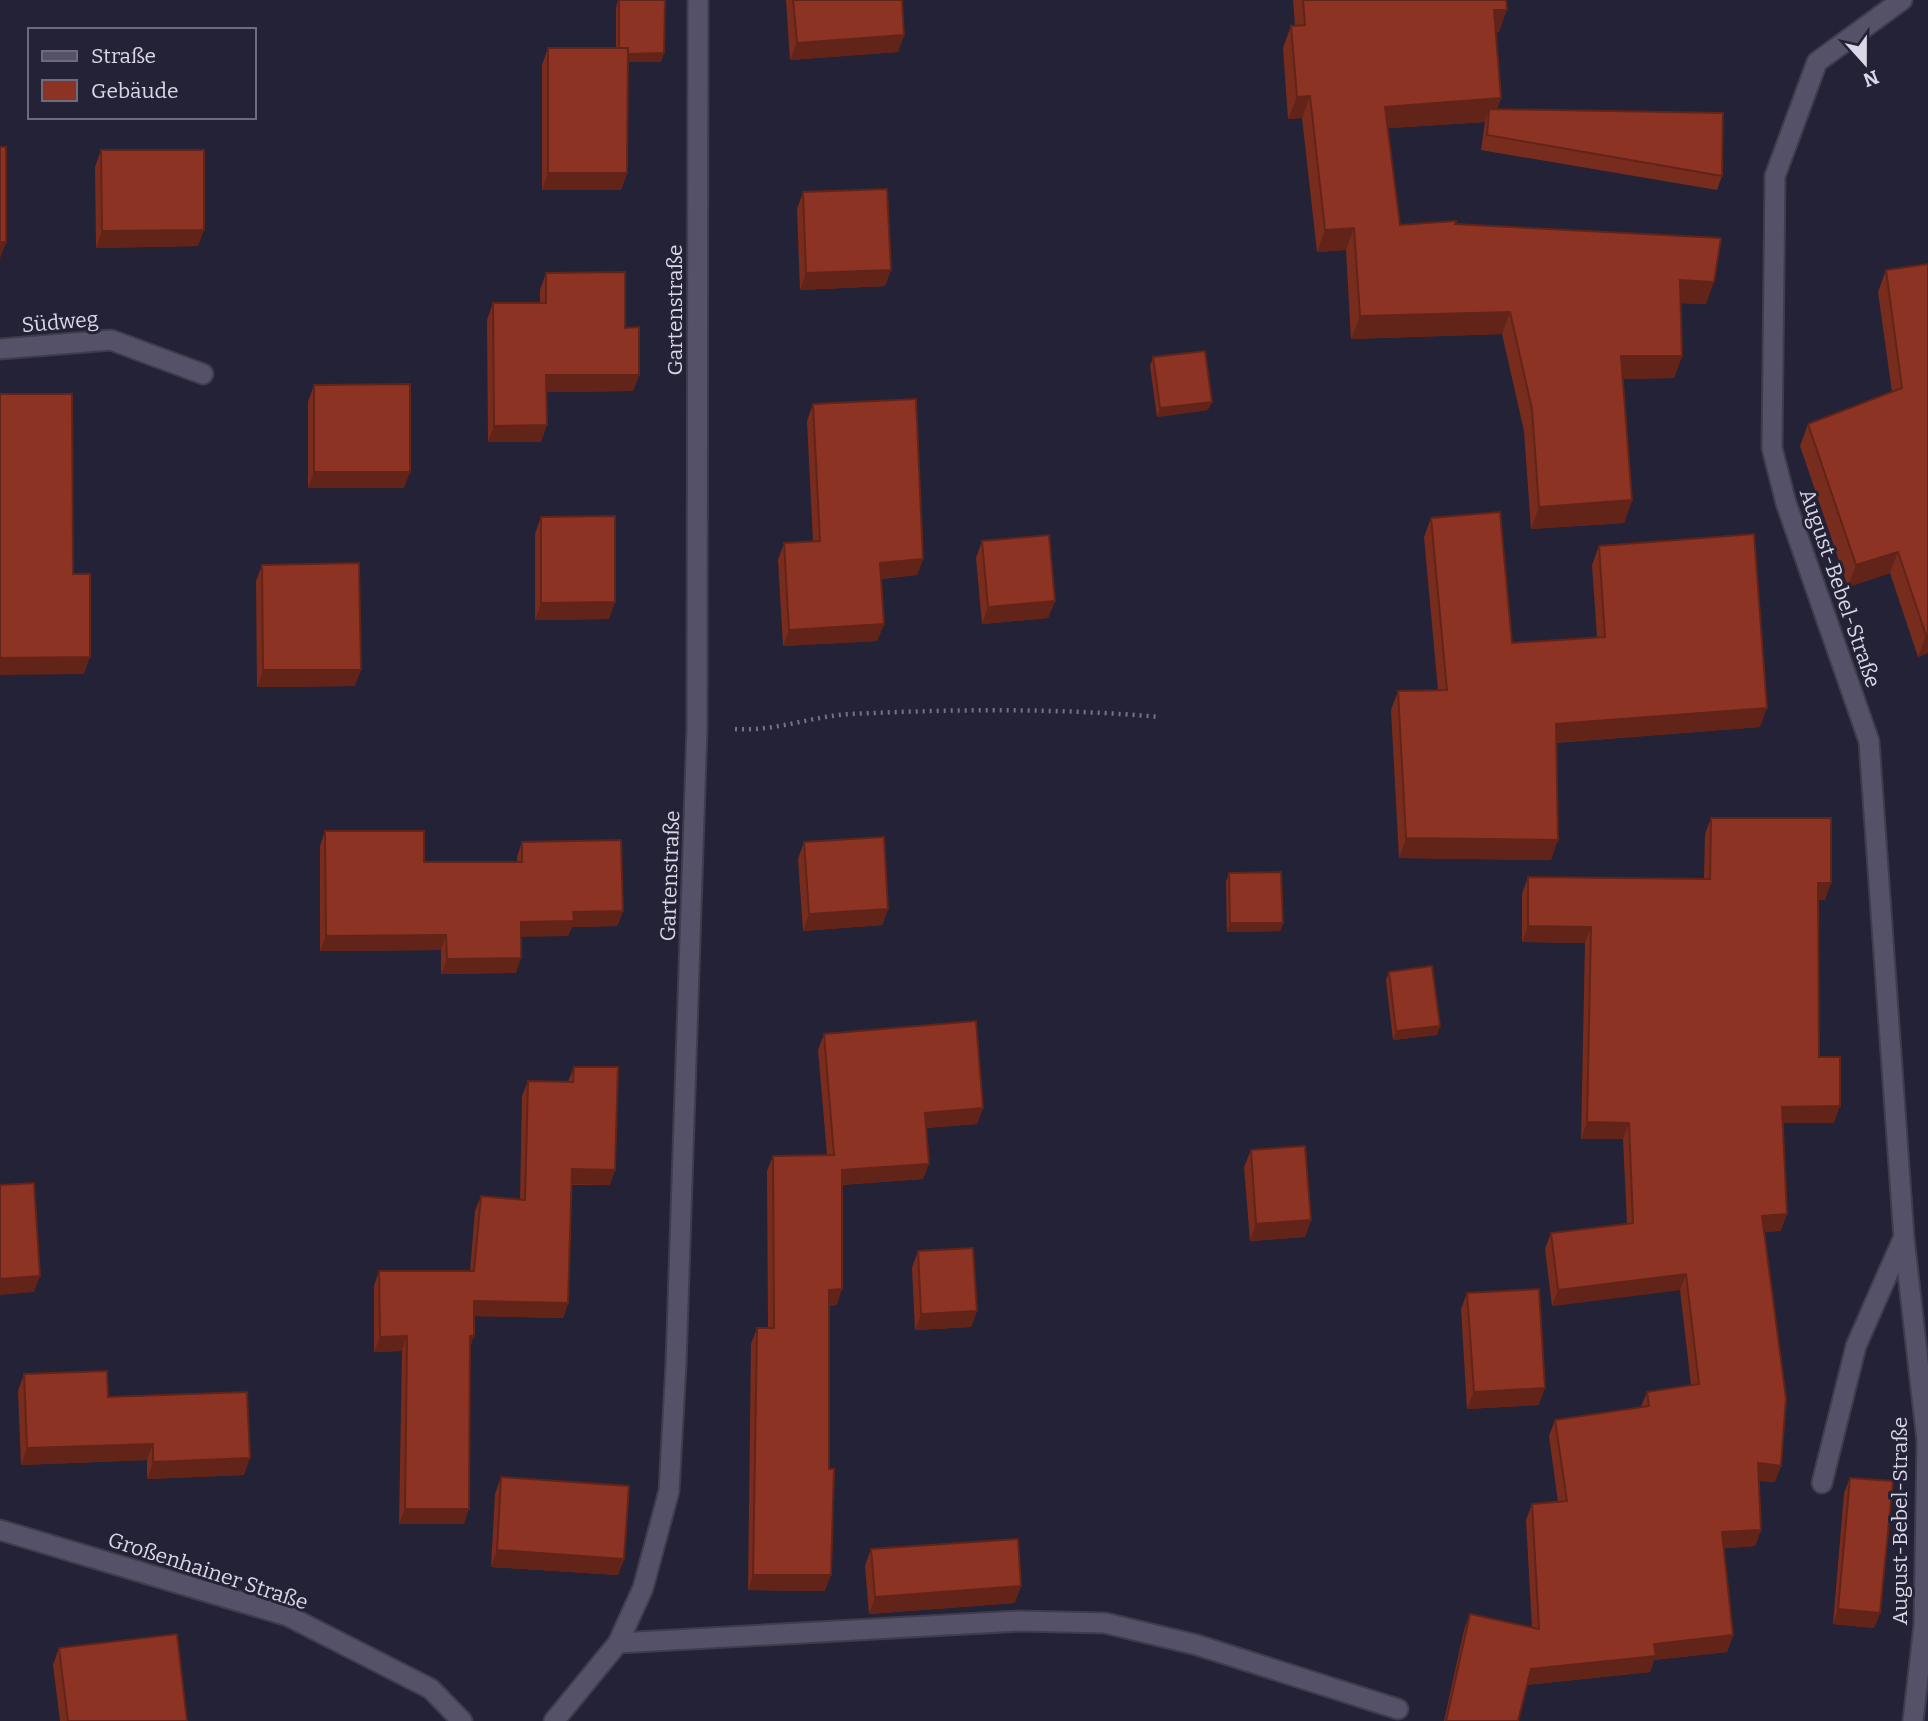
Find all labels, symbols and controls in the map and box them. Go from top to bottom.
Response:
legend [28,28,256,119]
north arrow [1830,28,1900,98]
text: Straße [91,43,156,69]
text: N [1860,65,1882,92]
text: Gebäude [91,78,179,104]
street label: Gartenstraße [662,245,688,375]
street label: Südweg [21,306,100,338]
street label: August-Bebel-Straße [1794,485,1886,691]
street label: Gartenstraße [655,810,685,942]
street label: August-Bebel-Straße [1887,1417,1913,1625]
street label: Großenhainer Straße [105,1526,311,1616]

